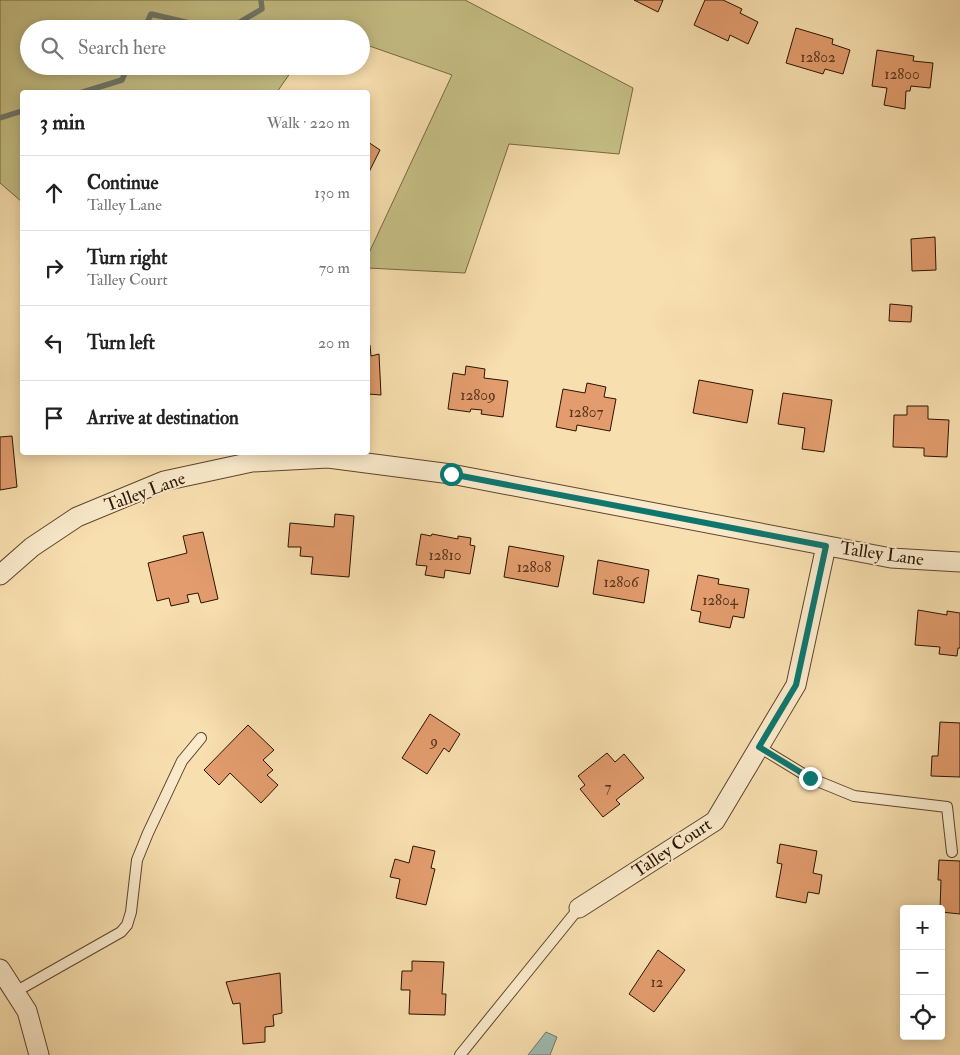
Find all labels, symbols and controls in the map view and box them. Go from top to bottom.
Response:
search box [20,20,370,75]
icon: search [38,34,66,62]
text: Search here [78,36,166,60]
house number: 12802 [800,48,836,67]
house number: 12800 [884,65,920,84]
text: 3 min [40,109,85,136]
text: Walk · 220 m [267,113,350,133]
text: Continue [87,171,158,195]
icon: ahead [40,179,68,207]
text: 130 m [314,183,350,203]
text: Talley Lane [87,195,162,215]
text: Turn right [87,246,167,270]
icon: right [40,254,68,282]
text: 70 m [319,258,350,278]
text: Talley Court [87,270,168,290]
icon: left [40,329,68,357]
text: Turn left [87,331,155,355]
text: 20 m [318,333,350,353]
house number: 12809 [460,386,496,405]
house number: 12807 [569,403,603,422]
icon: arrive [40,404,68,432]
text: Arrive at destination [87,406,239,430]
route start [440,463,463,486]
street label: Talley Lane [101,467,189,517]
street label: Talley Lane [839,537,926,571]
house number: 12810 [429,546,461,565]
house number: 12808 [517,558,551,577]
house number: 12806 [603,573,640,592]
house number: 12804 [702,591,739,610]
house number: 9 [429,732,438,751]
route end [799,767,822,790]
house number: 7 [605,778,612,797]
street label: Talley Court [628,813,716,883]
map controls [900,905,945,1040]
button: + [900,905,945,950]
button: − [900,950,945,995]
house number: 12 [651,973,664,992]
button: locate [900,995,945,1040]

